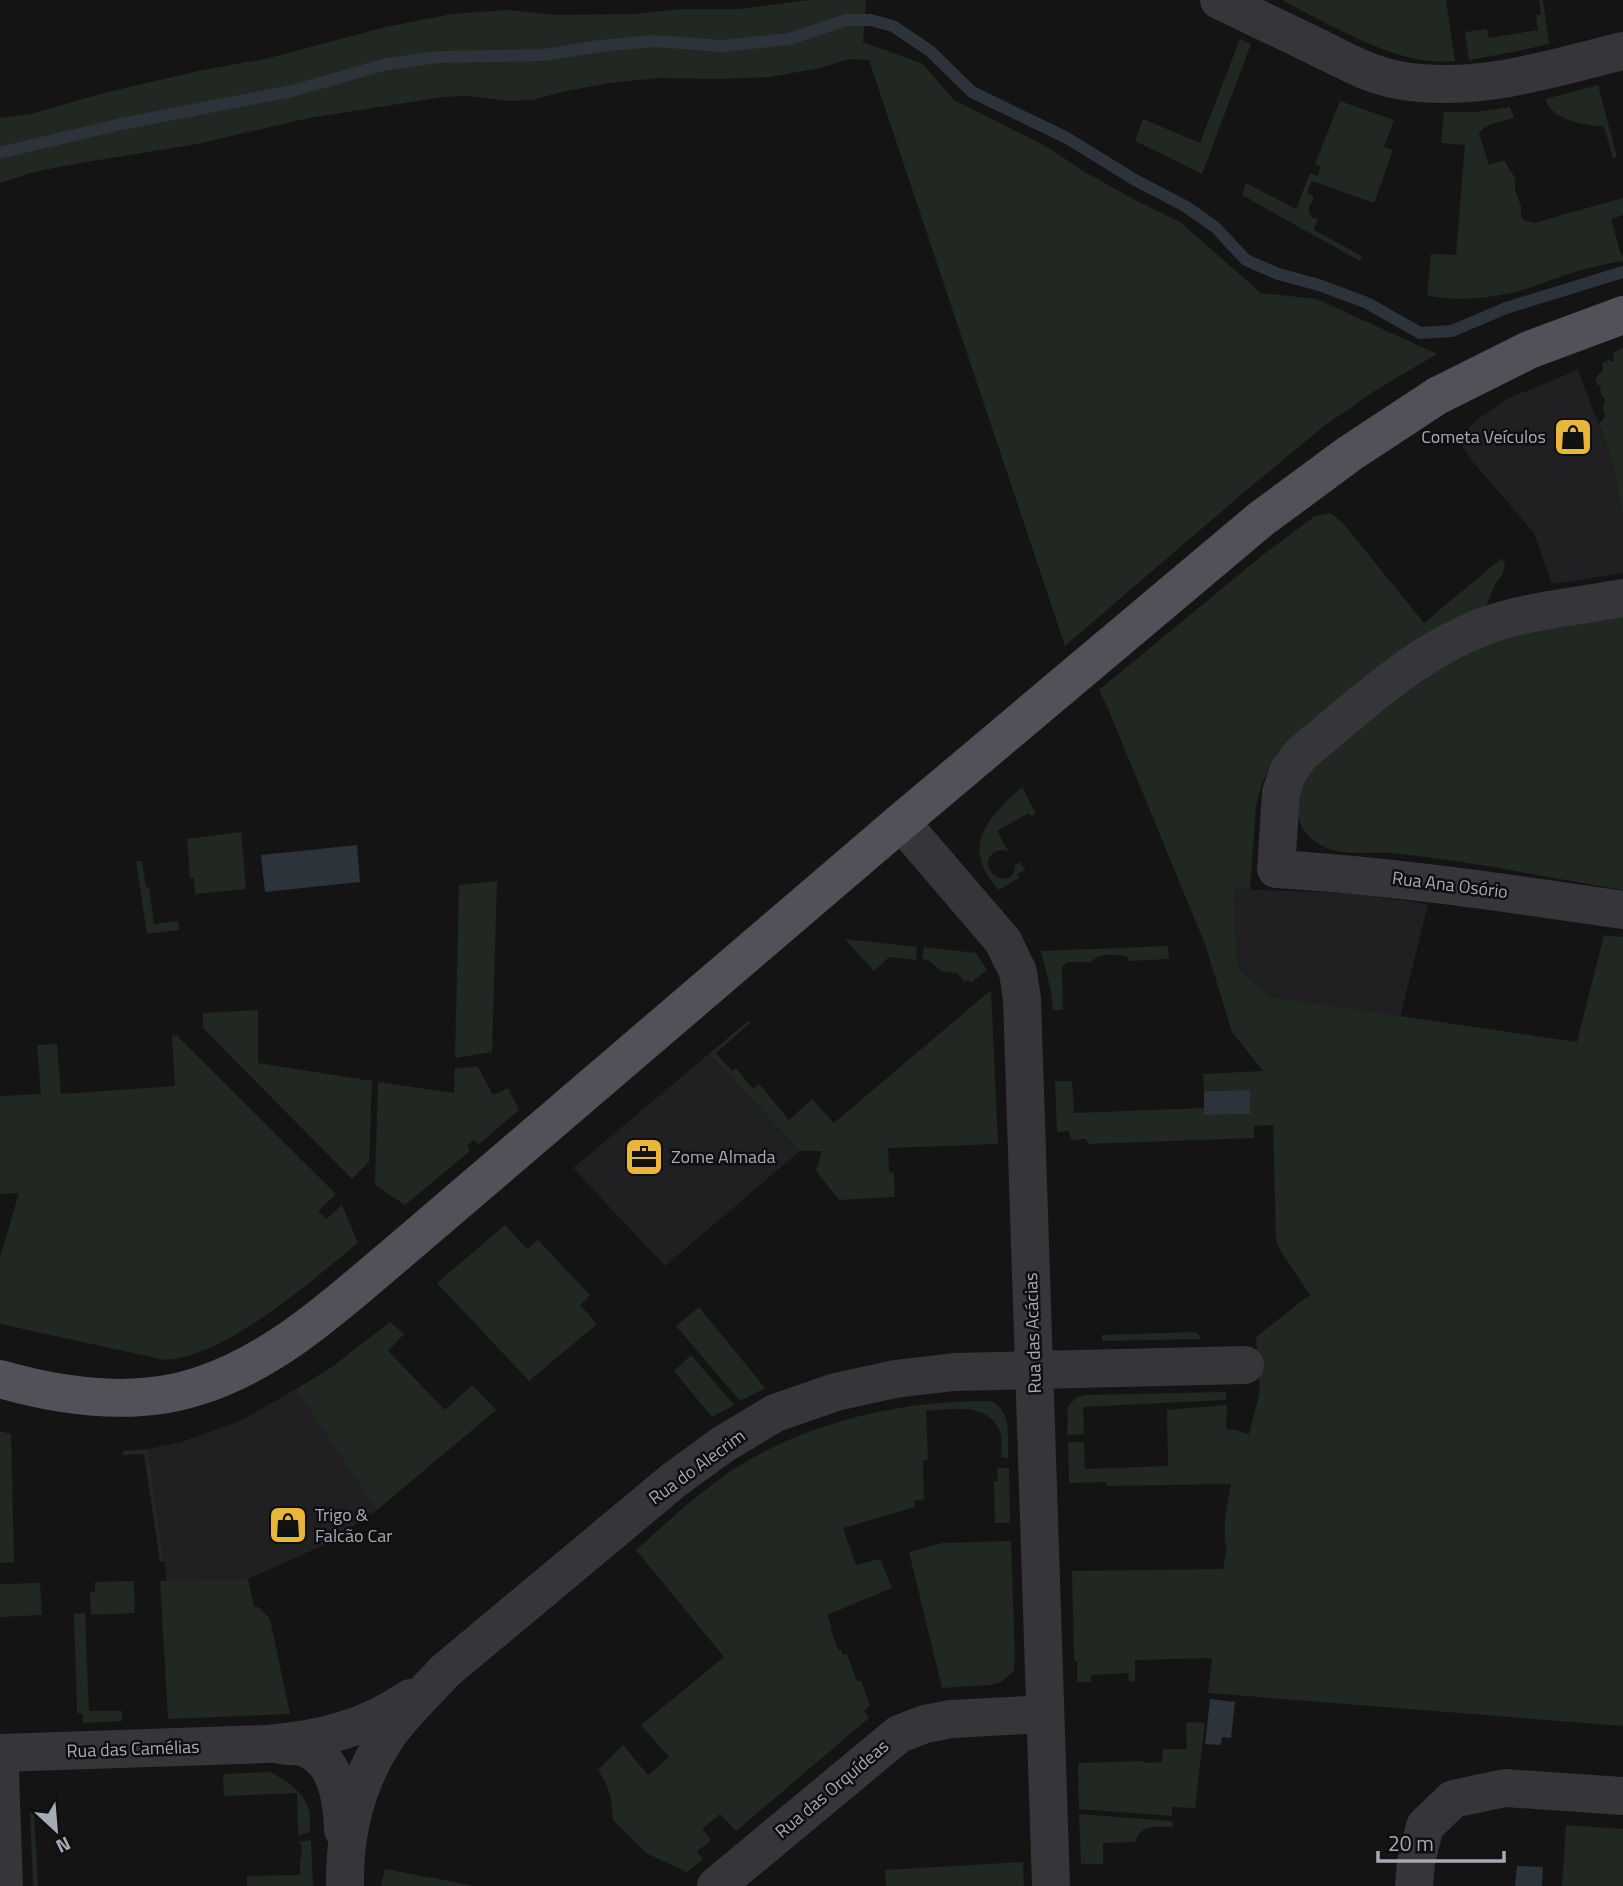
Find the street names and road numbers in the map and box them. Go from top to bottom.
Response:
street label: Rua Ana Osório [1391,864,1509,905]
street label: Rua das Acácias [1017,1272,1048,1394]
street label: Rua do Alecrim [643,1422,751,1511]
street label: Rua das Camélias [66,1733,200,1764]
street label: Rua das Orquídeas [769,1733,894,1844]

